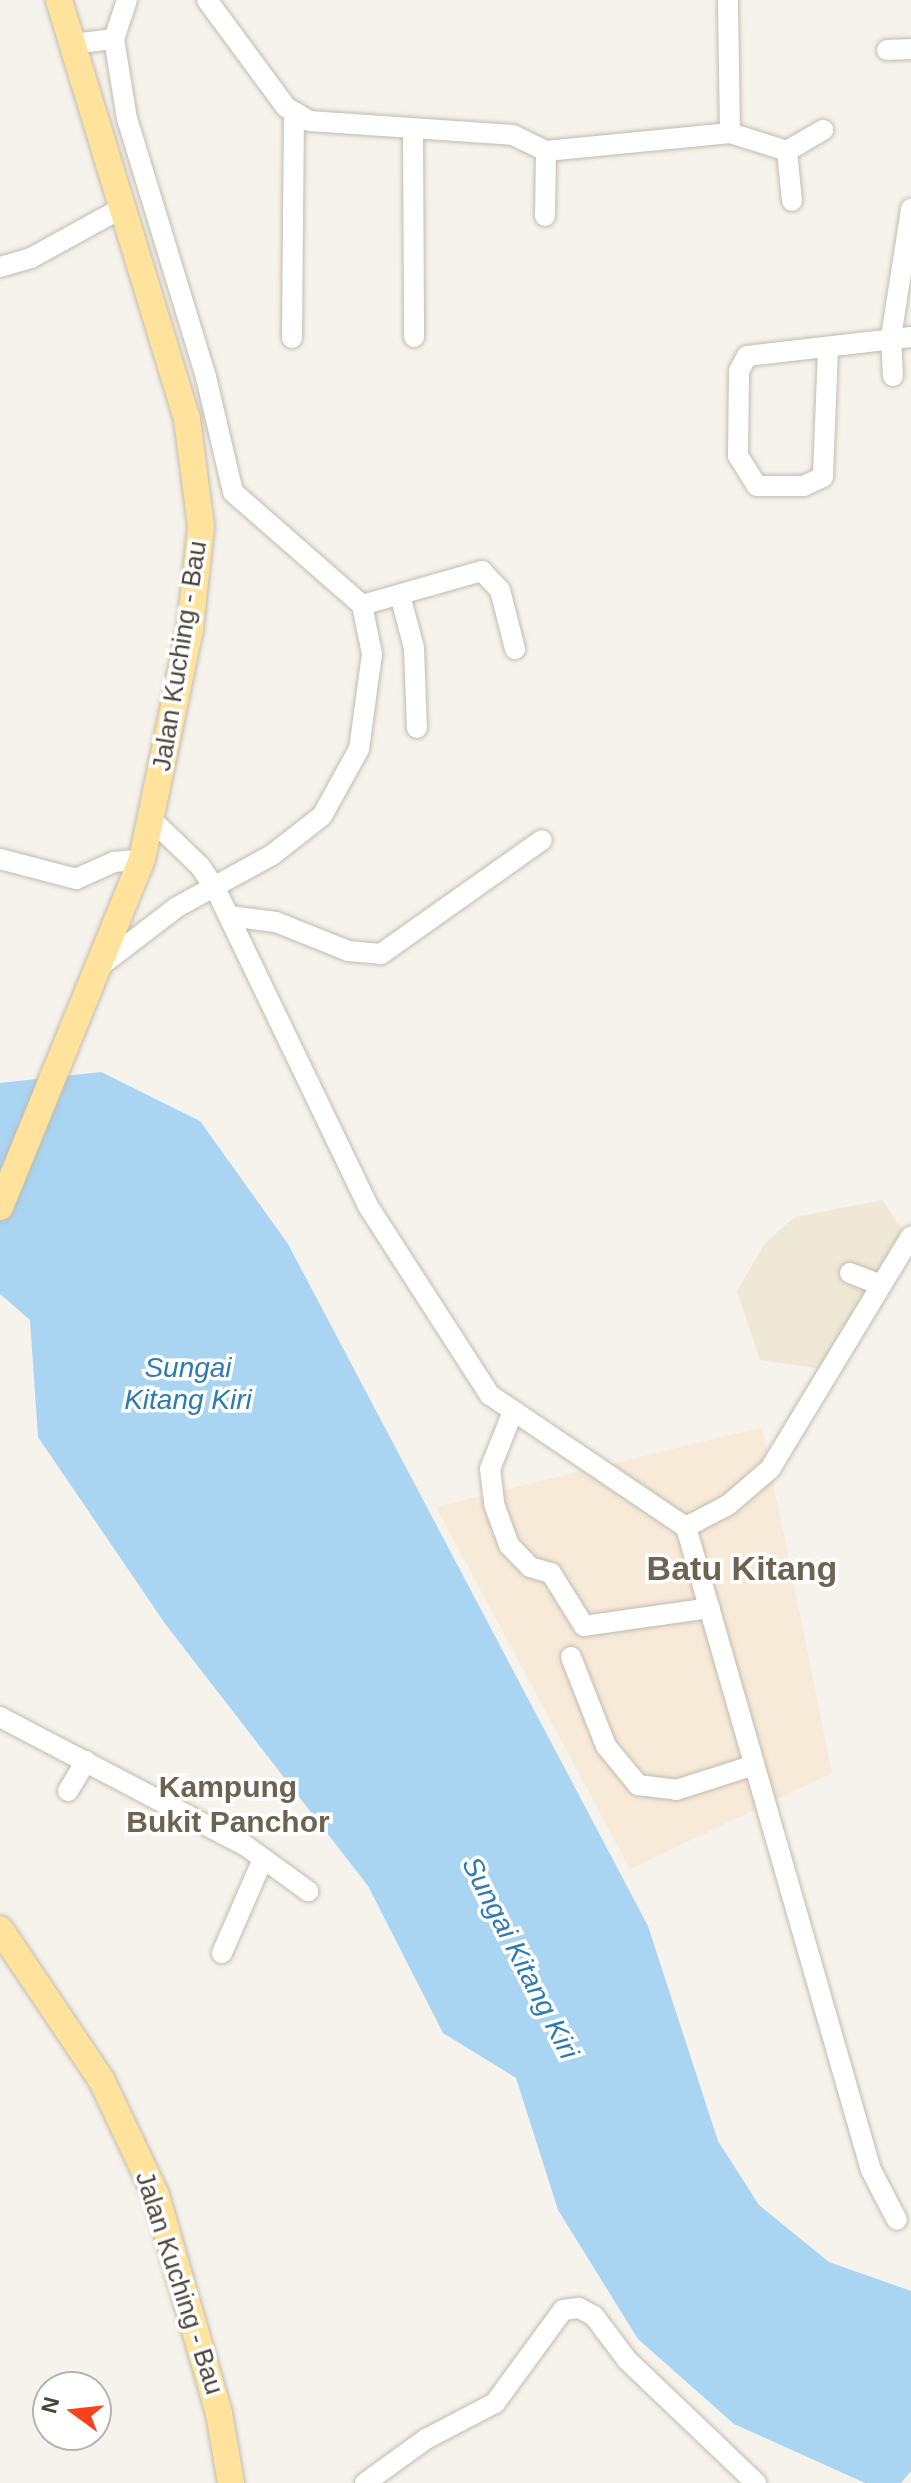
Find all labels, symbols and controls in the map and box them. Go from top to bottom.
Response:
street label: Jalan Kuching - Bau [146,539,214,773]
water label: Sungai Kitang Kiri [124,1351,252,1417]
district label: Batu Kitang [647,1549,837,1589]
district label: Kampung Bukit Panchor [126,1769,330,1840]
water label: Sungai Kitang Kiri [455,1851,585,2065]
street label: Jalan Kuching - Bau [128,2168,230,2398]
north arrow [32,2371,112,2451]
text: N [36,2394,64,2416]

